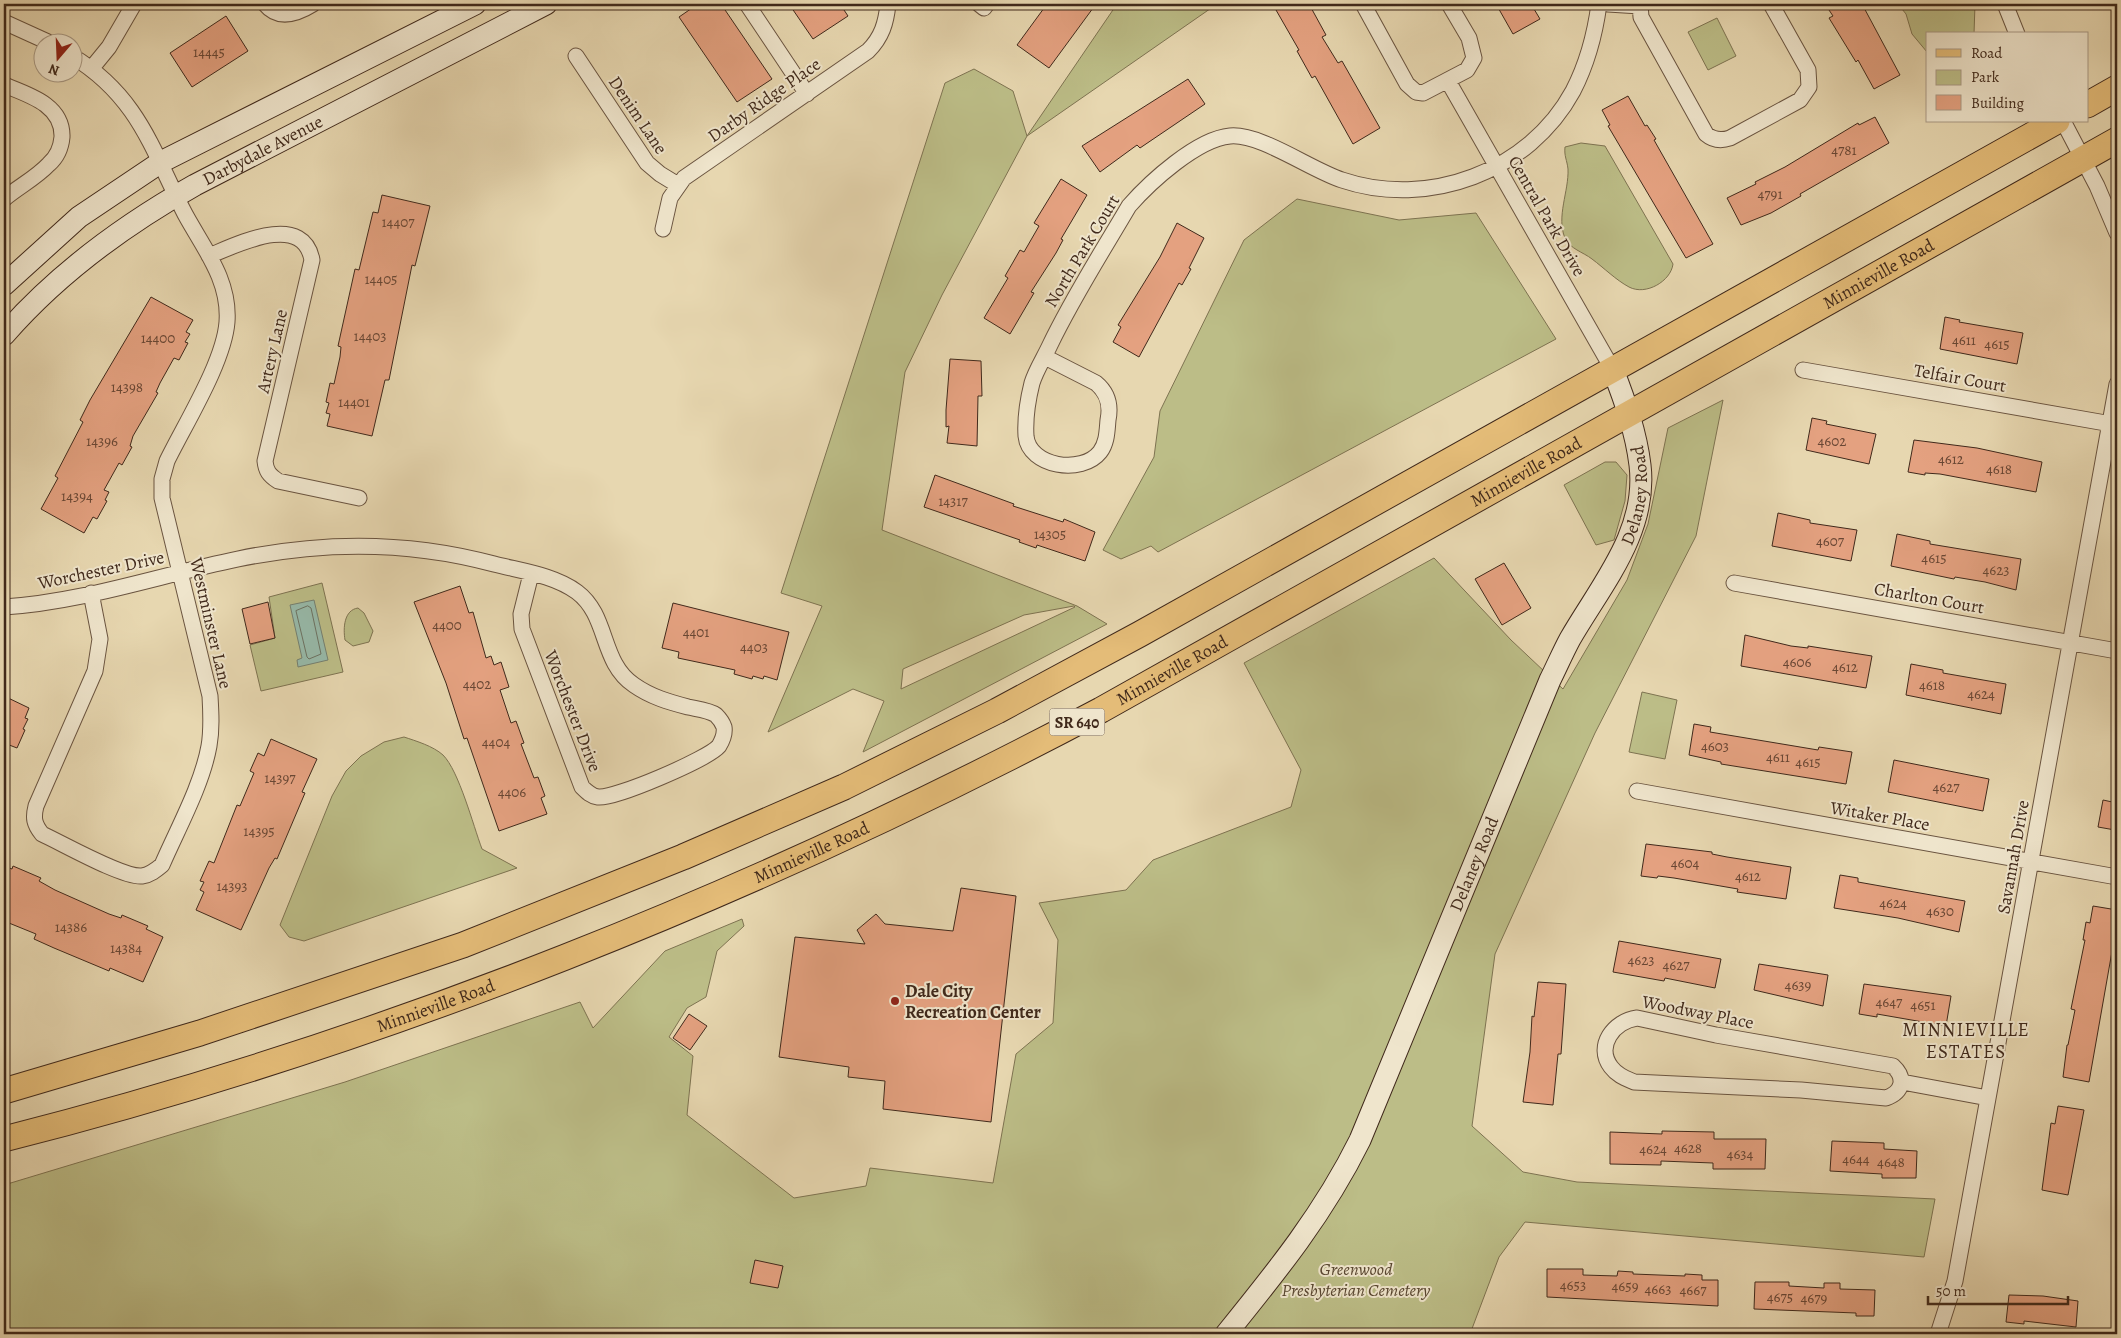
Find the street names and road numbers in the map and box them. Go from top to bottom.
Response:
street label: Darby Ridge Place [703,52,825,148]
street label: Denim Lane [603,71,673,159]
street label: Darbydale Avenue [198,109,327,191]
street label: Central Park Drive [1503,151,1591,281]
street label: North Park Court [1039,190,1125,312]
street label: Minnieville Road [1818,233,1939,315]
street label: Artery Lane [250,307,293,396]
street label: Telfair Court [1912,358,2008,398]
street label: Minnieville Road [1466,431,1586,512]
street label: Delaney Road [1615,444,1653,549]
street label: Worchester Drive [35,545,166,595]
street label: Westminster Lane [184,554,238,691]
street label: Charlton Court [1872,577,1986,619]
street label: Minnieville Road [1112,629,1232,711]
street label: Worchester Drive [538,646,607,775]
road number: SR 640 [1050,709,1104,736]
street label: Witaker Place [1827,795,1932,837]
street label: Savannah Drive [1991,798,2035,916]
street label: Delaney Road [1444,813,1504,915]
street label: Minnieville Road [750,815,873,889]
street label: Minnieville Road [373,973,499,1038]
street label: Woodway Place [1639,989,1756,1035]

